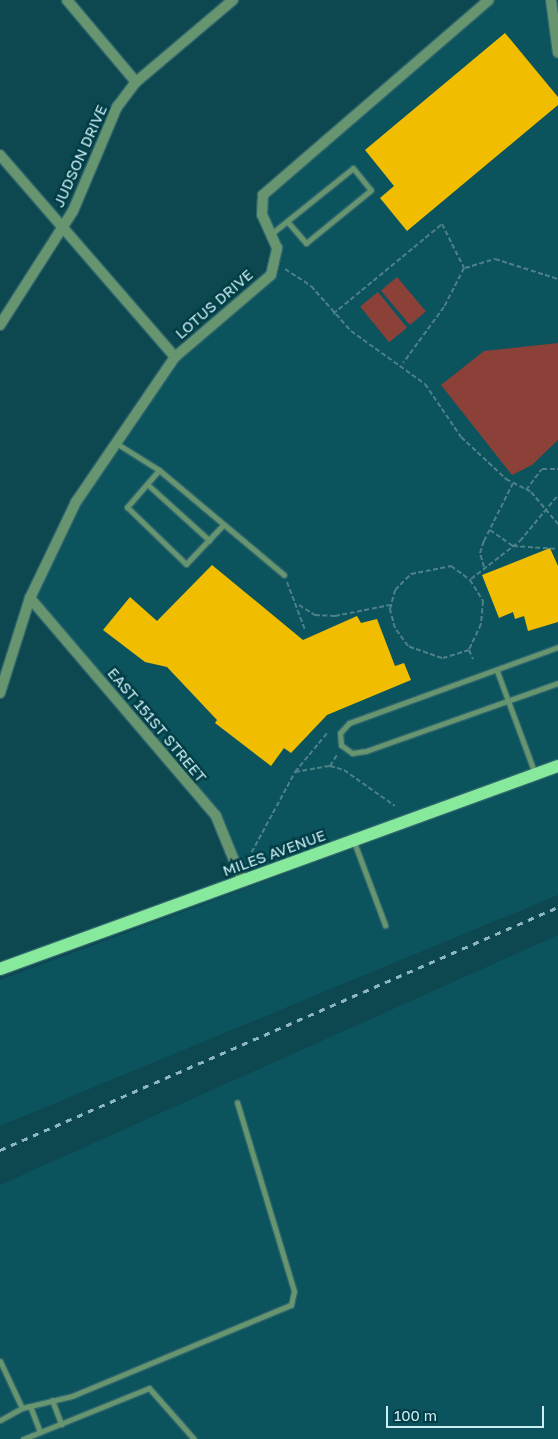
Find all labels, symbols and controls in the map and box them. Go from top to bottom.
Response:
street label: JUDSON DRIVE [49,102,111,210]
street label: LOTUS DRIVE [172,265,256,343]
street label: EAST 151ST STREET [104,664,210,786]
street label: MILES AVENUE [220,826,328,880]
scale bar [388,1396,546,1428]
text: 100 m [394,1406,437,1424]

